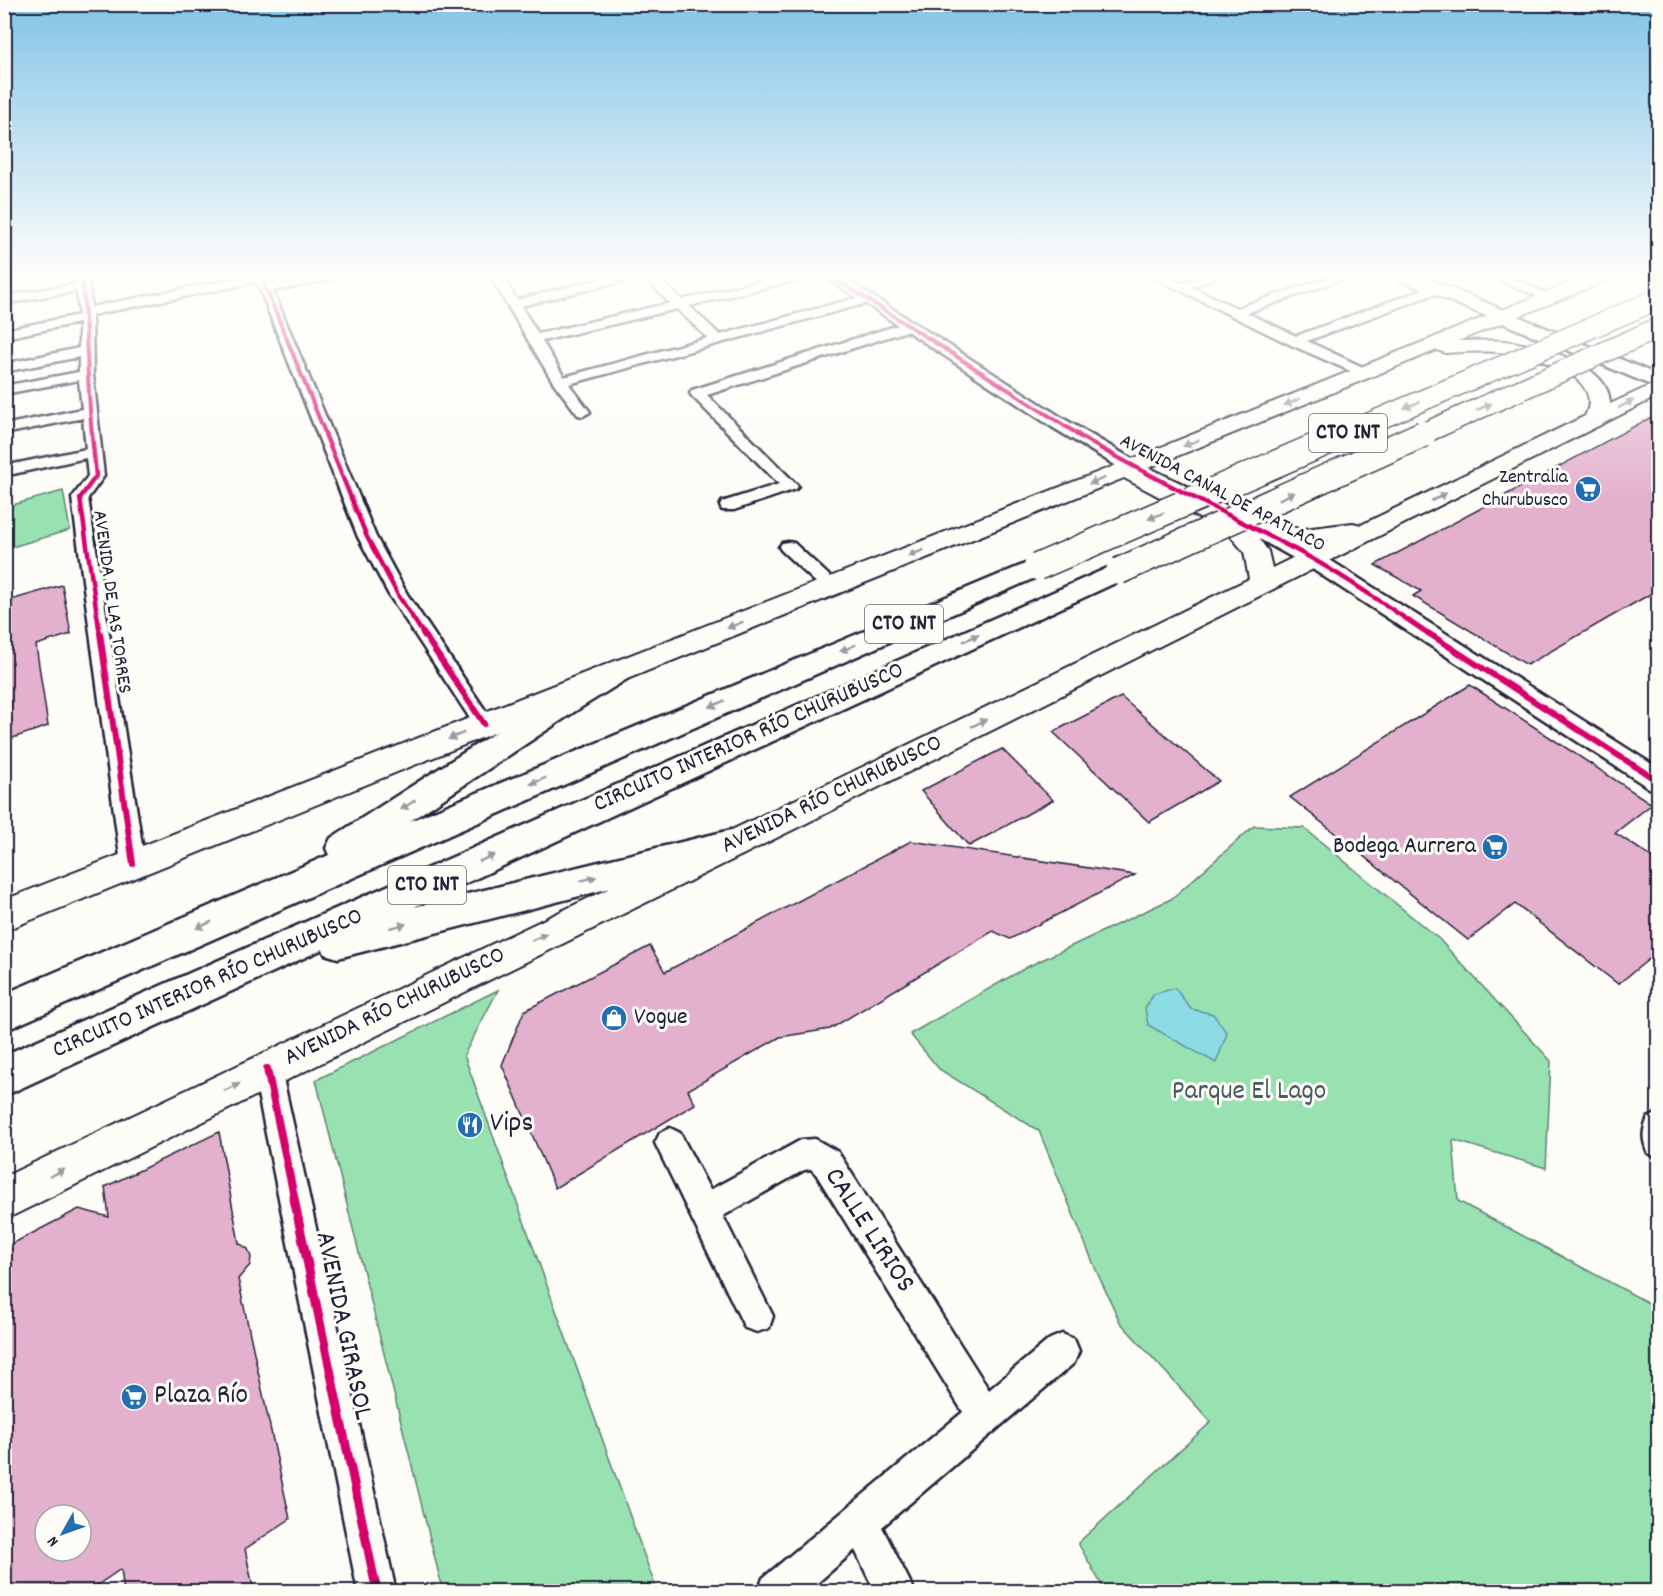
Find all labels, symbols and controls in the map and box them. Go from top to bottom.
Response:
one-way arrow [1283,398,1301,407]
one-way arrow [1618,399,1635,409]
one-way arrow [1403,401,1421,410]
one-way arrow [1475,401,1493,411]
road number: CTO INT [1309,414,1387,452]
street label: AVENIDA CANAL DE APATLACO [1114,428,1330,560]
one-way arrow [1182,438,1200,448]
place label: Zentralia Churubusco [1482,464,1569,515]
supermarket icon: Zentralia Churubusco [1573,474,1603,504]
one-way arrow [1088,476,1106,486]
one-way arrow [1279,491,1296,500]
one-way arrow [1431,492,1448,502]
street label: AVENIDA DE LAS TORRES [84,509,138,695]
one-way arrow [1147,512,1165,521]
one-way arrow [907,549,925,558]
road number: CTO INT [865,605,943,643]
one-way arrow [726,621,744,630]
one-way arrow [962,634,979,643]
one-way arrow [839,644,857,653]
street label: CIRCUITO INTERIOR RÍO CHURUBUSCO [588,654,910,822]
one-way arrow [707,699,725,709]
one-way arrow [971,718,988,728]
street label: AVENIDA RÍO CHURUBUSCO [716,727,948,863]
one-way arrow [447,731,465,741]
one-way arrow [528,776,546,786]
one-way arrow [400,799,416,810]
place label: Bodega Aurrera [1333,830,1477,864]
supermarket icon: Bodega Aurrera [1480,832,1510,862]
one-way arrow [478,853,495,862]
road number: CTO INT [388,866,466,904]
one-way arrow [578,874,597,884]
street label: CIRCUITO INTERIOR RÍO CHURUBUSCO [47,900,369,1068]
one-way arrow [195,920,213,930]
one-way arrow [389,921,408,931]
one-way arrow [531,932,548,942]
street label: AVENIDA RÍO CHURUBUSCO [279,939,511,1075]
place label: Vogue [634,1001,688,1035]
shop icon: Vogue [599,1003,629,1033]
park label: Parque El Lago [1172,1073,1326,1113]
one-way arrow [224,1082,241,1092]
place label: Vips [490,1105,533,1145]
restaurant icon: Vips [455,1110,485,1140]
street label: CALLE LIRIOS [813,1161,923,1301]
one-way arrow [49,1168,66,1178]
street label: AVENIDA GIRASOL [303,1228,381,1424]
place label: Plaza Río [154,1377,248,1417]
supermarket icon: Plaza Río [119,1382,149,1412]
north arrow [33,1503,93,1563]
text: N [42,1531,65,1551]

